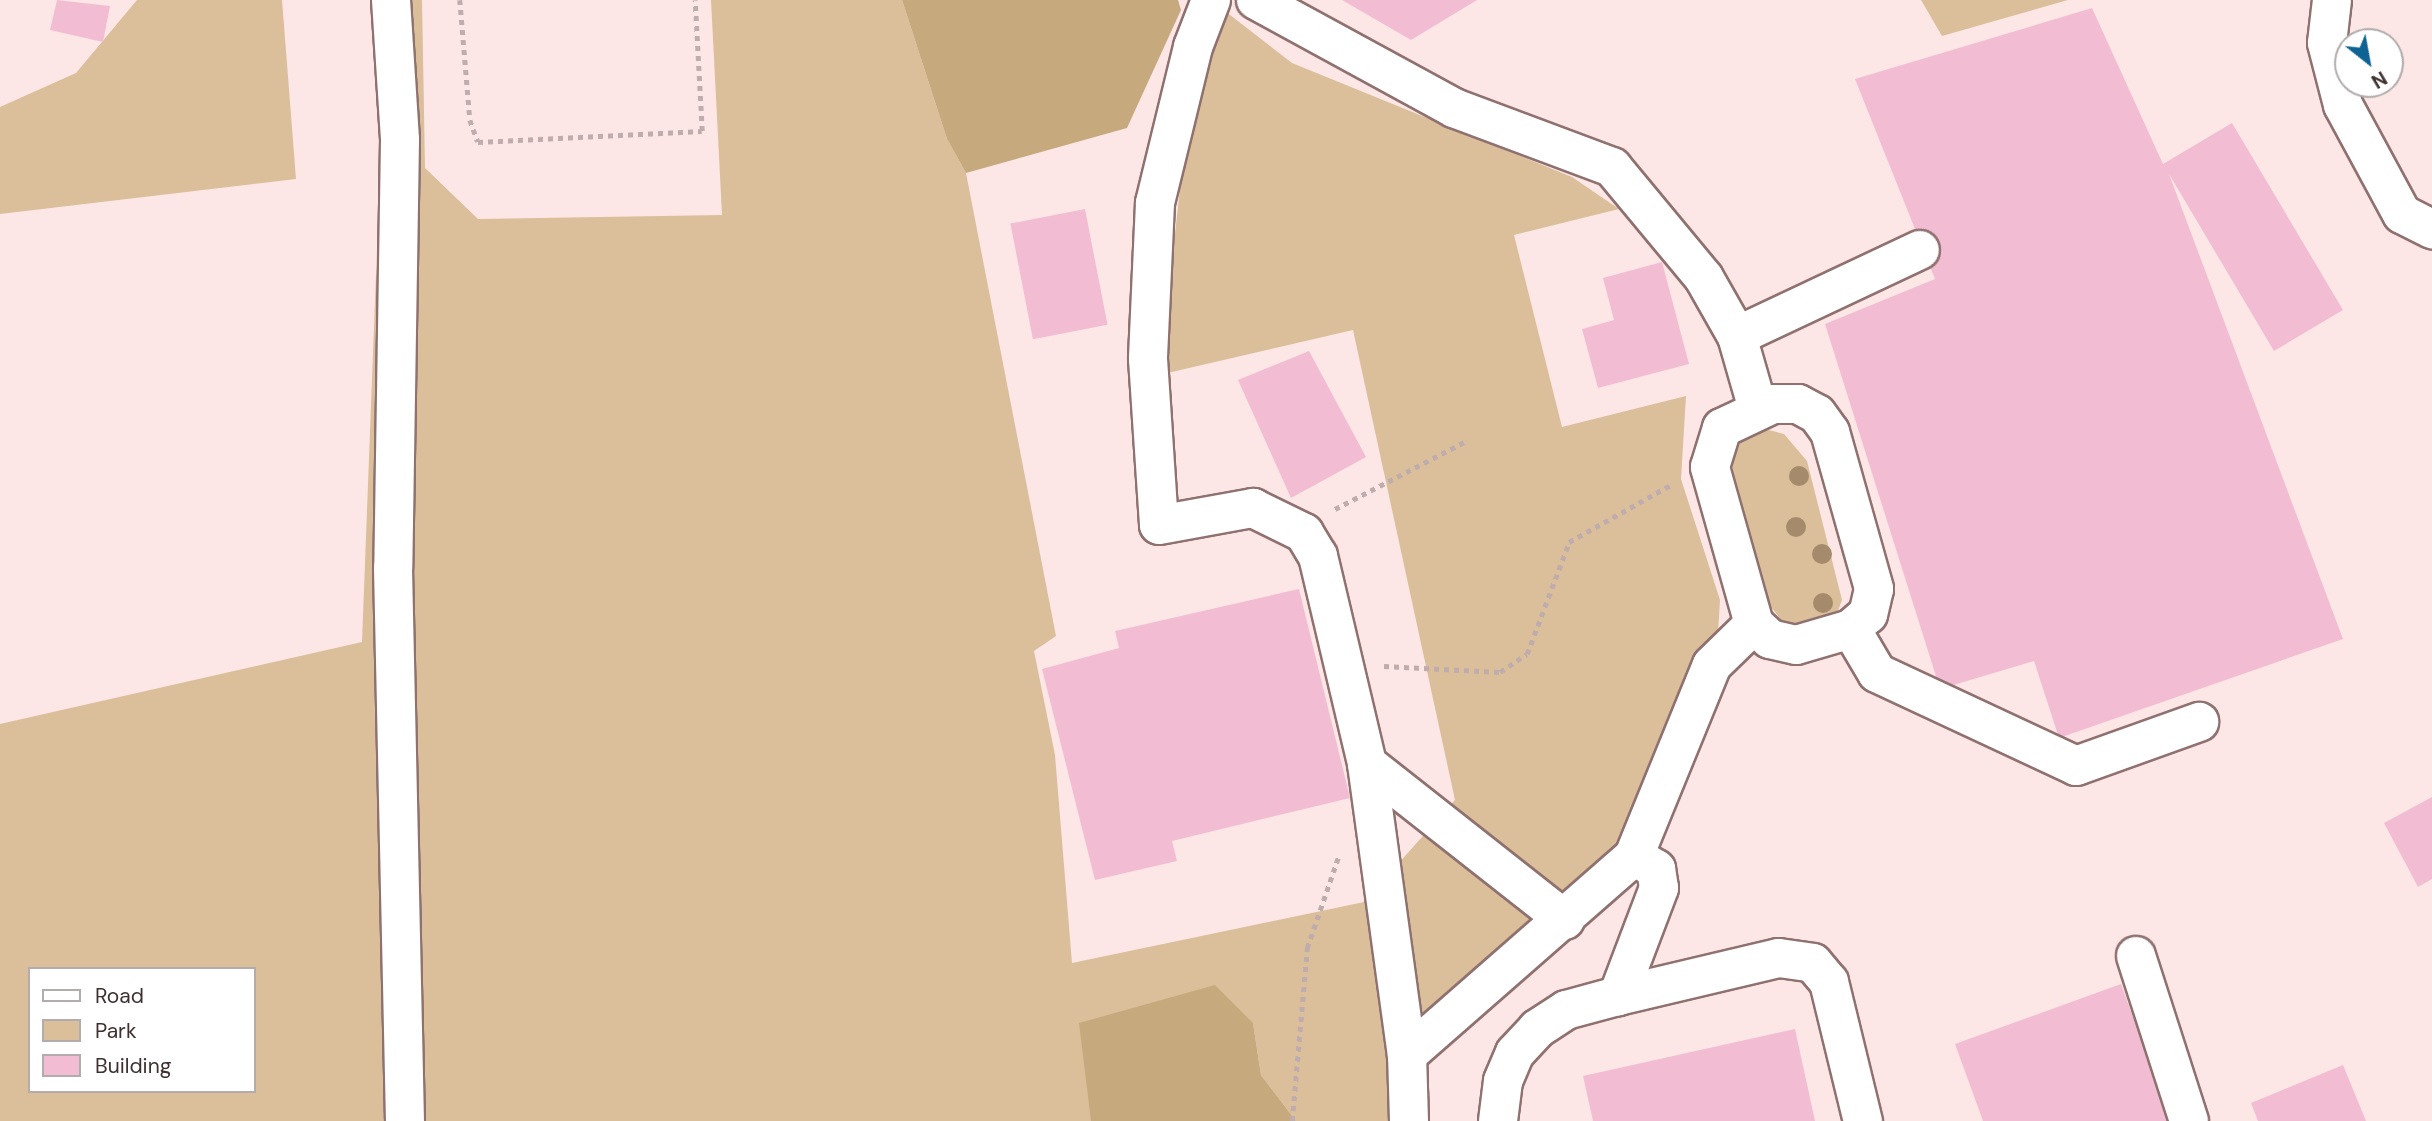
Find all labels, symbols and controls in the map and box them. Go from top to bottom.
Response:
north arrow [2334,28,2404,98]
text: N [2367,65,2391,94]
legend [28,967,256,1093]
text: Road [95,982,144,1010]
text: Park [95,1017,136,1045]
text: Building [95,1052,171,1080]

